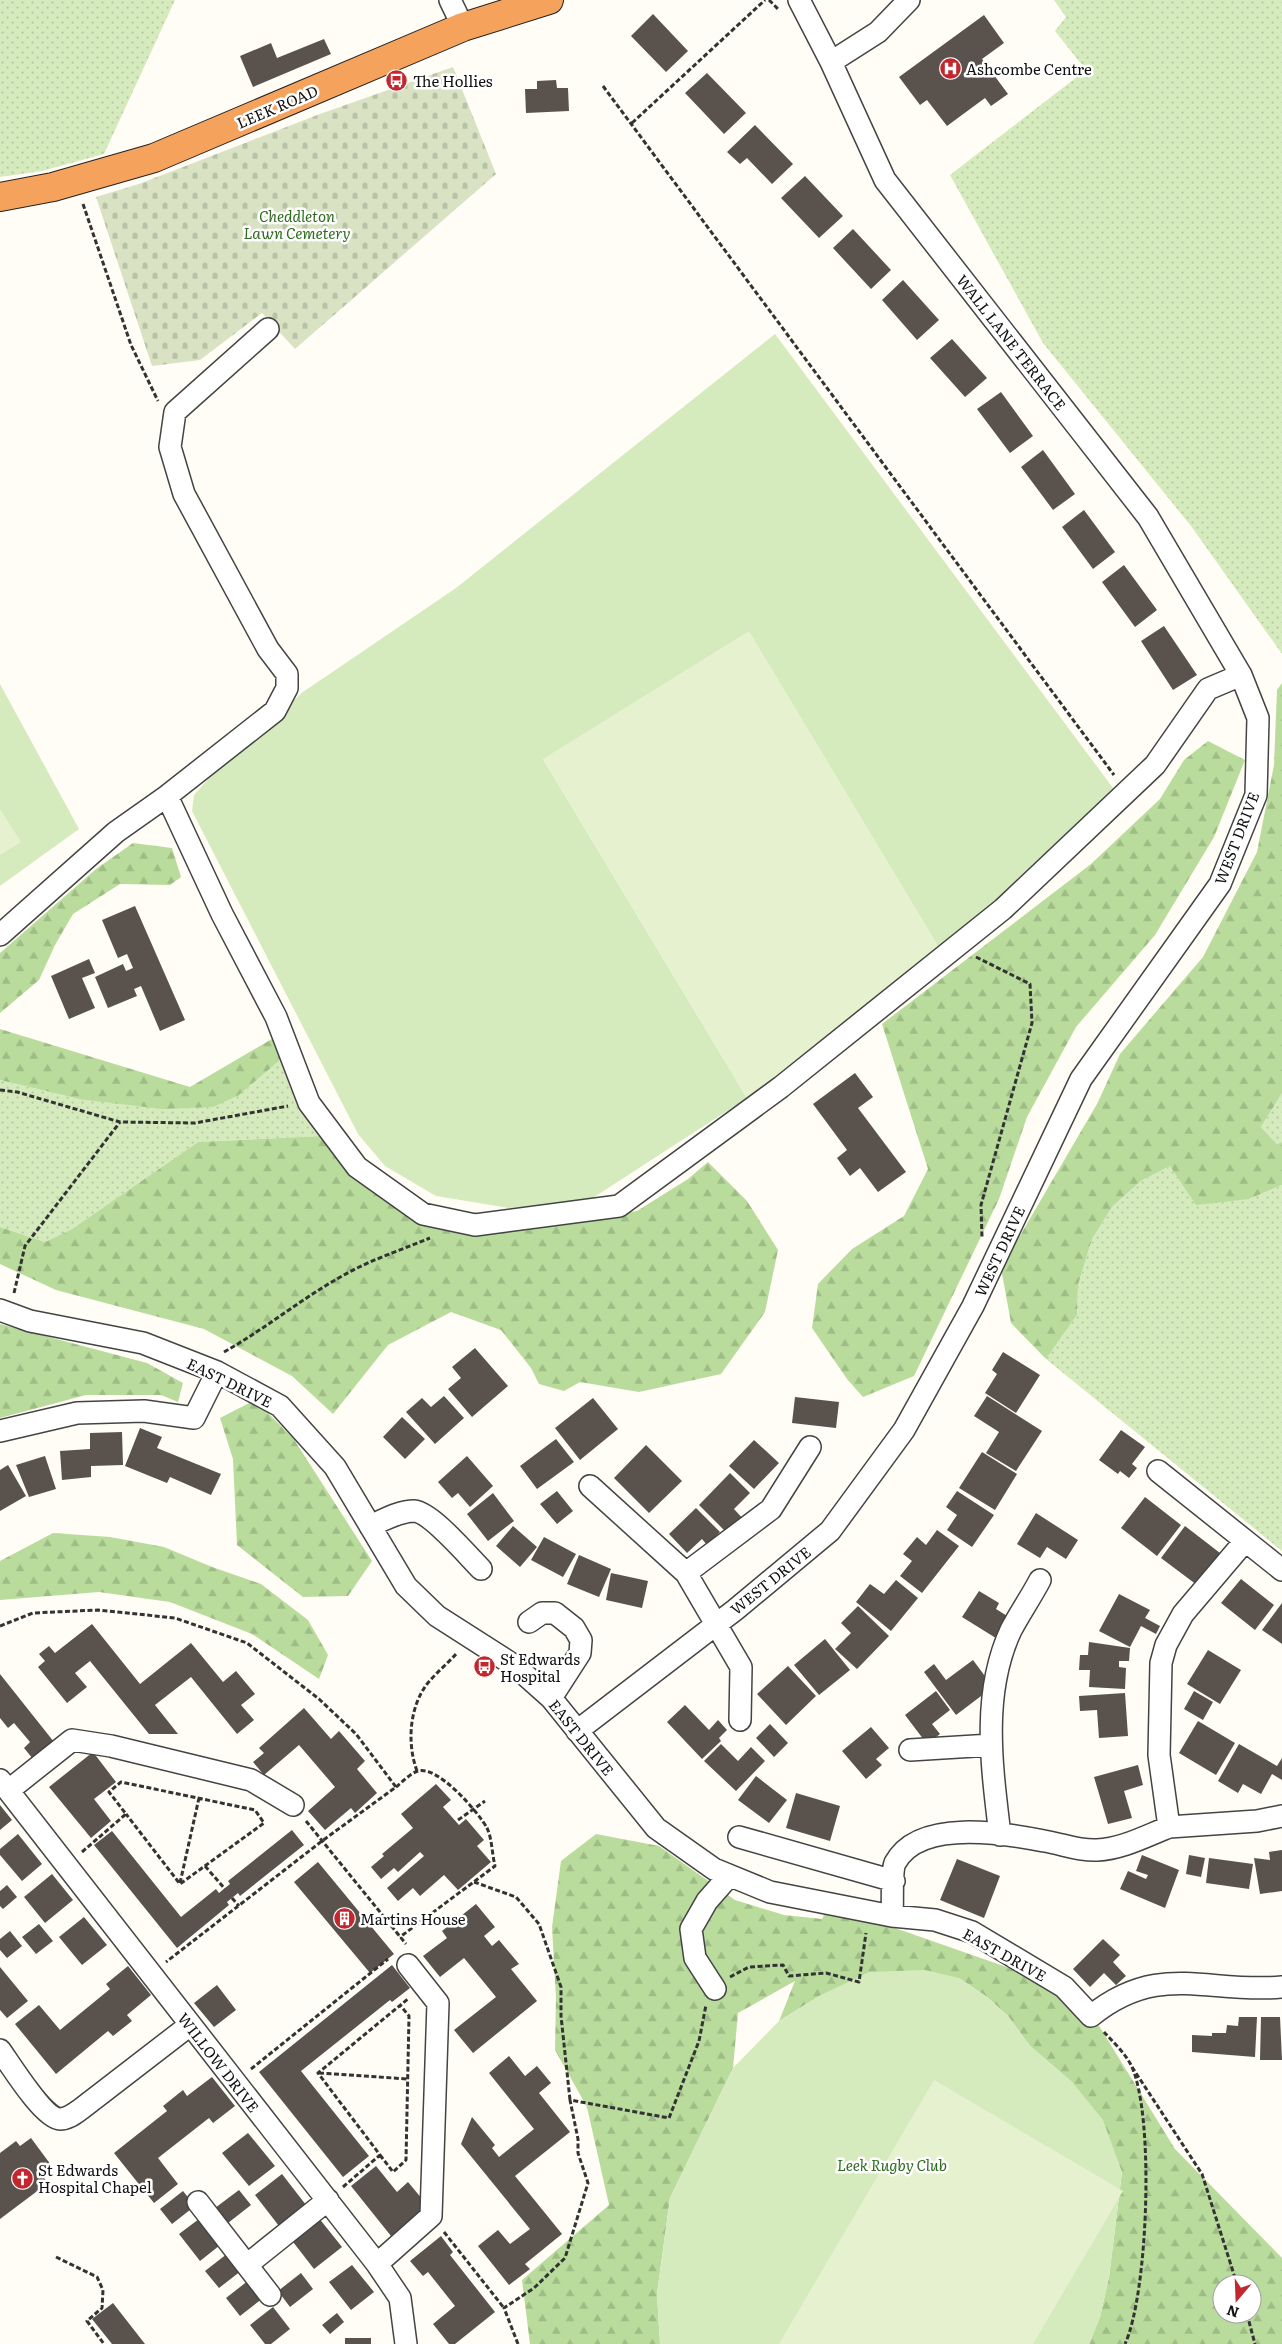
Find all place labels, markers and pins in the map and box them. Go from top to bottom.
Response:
hospital icon: Ashcombe Centre [938,56,962,80]
place label: Ashcombe Centre [966,57,1092,80]
bus stop icon: The Hollies [385,68,409,92]
place label: The Hollies [413,69,493,92]
place label: St Edwards Hospital [500,1647,580,1687]
bus stop icon: St Edwards Hospital [472,1655,496,1679]
building icon: Martins House [332,1906,356,1930]
place label: Martins House [360,1907,466,1930]
place label: St Edwards Hospital Chapel [38,2158,152,2198]
church icon: St Edwards Hospital Chapel [10,2166,34,2190]

